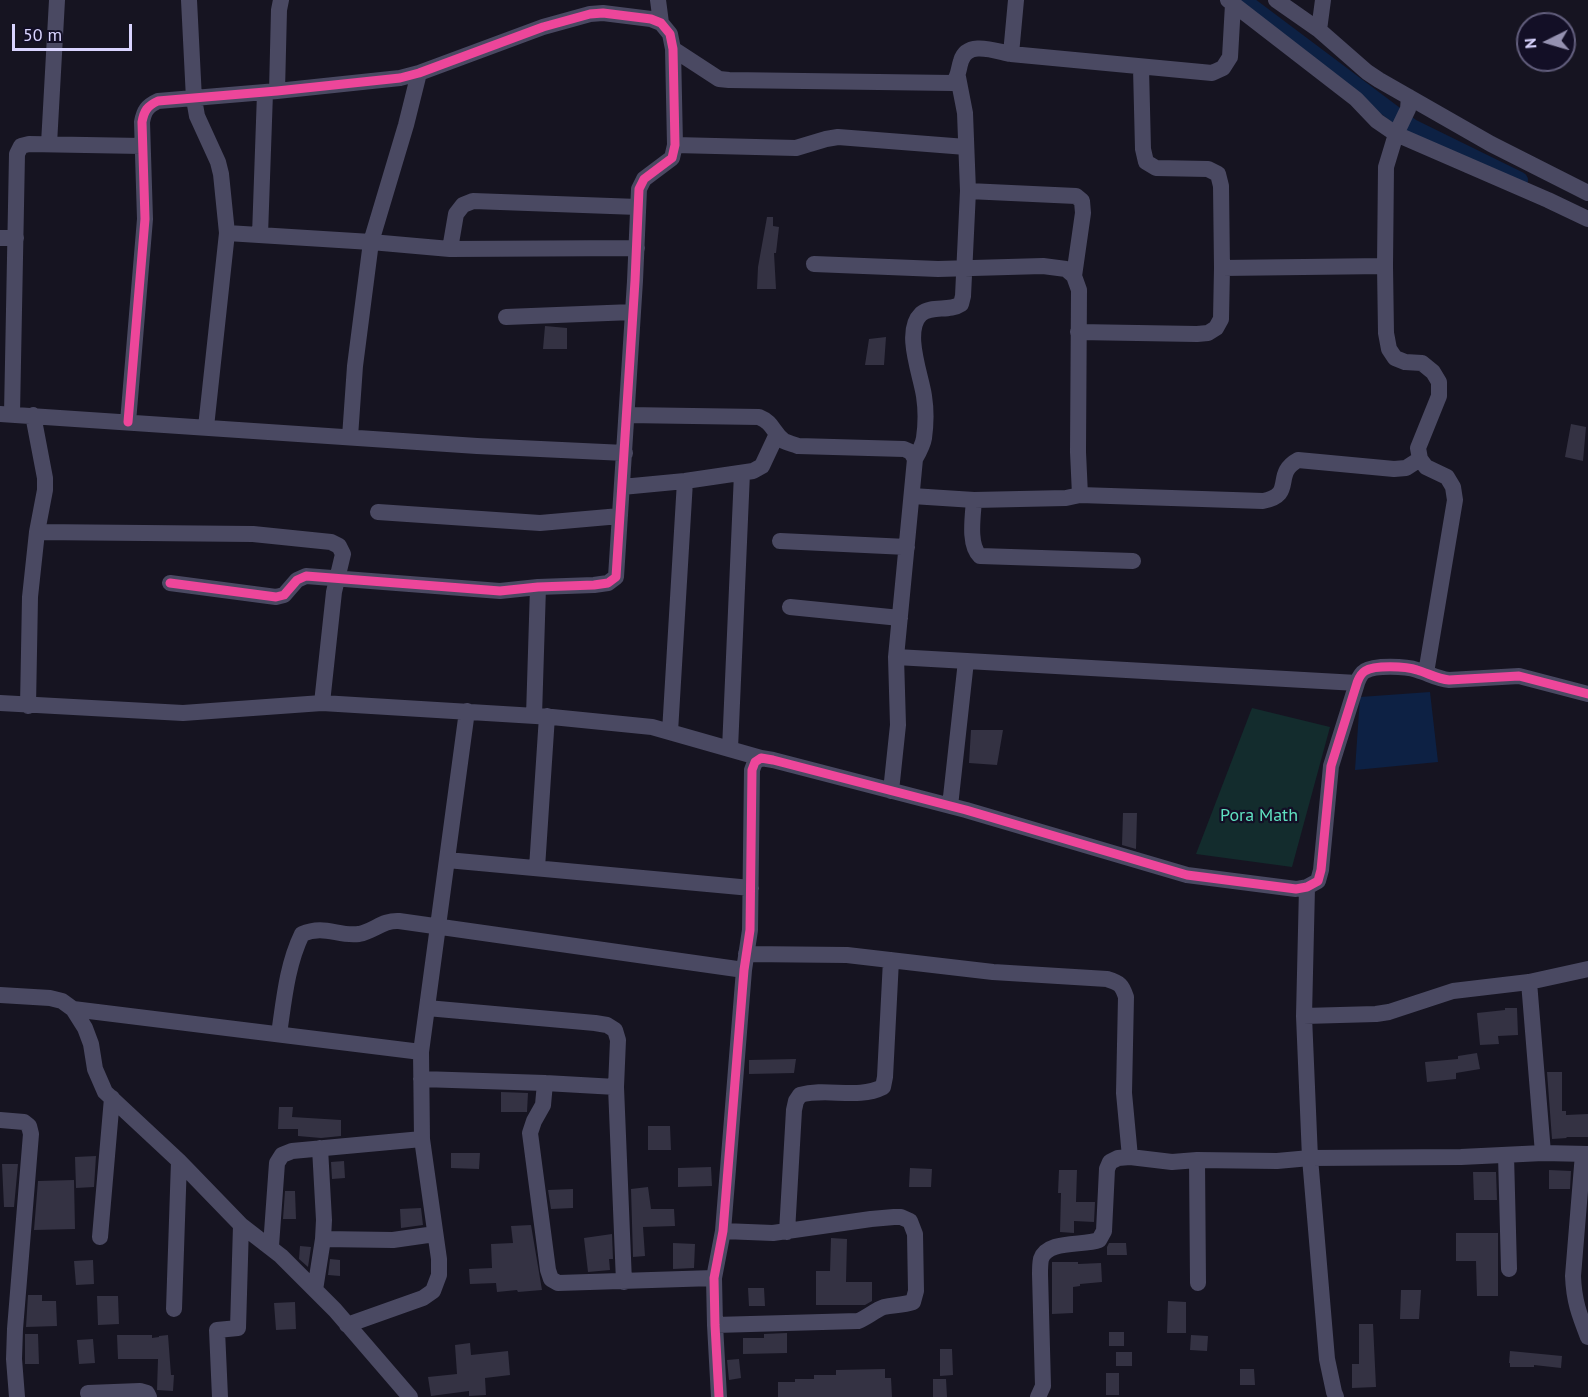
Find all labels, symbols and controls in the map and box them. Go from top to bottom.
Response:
scale bar [15,12,135,50]
north arrow [1516,12,1576,72]
text: 50 m [23,23,62,46]
text: N [1520,37,1540,50]
park label: Pora Math [1220,805,1298,827]

